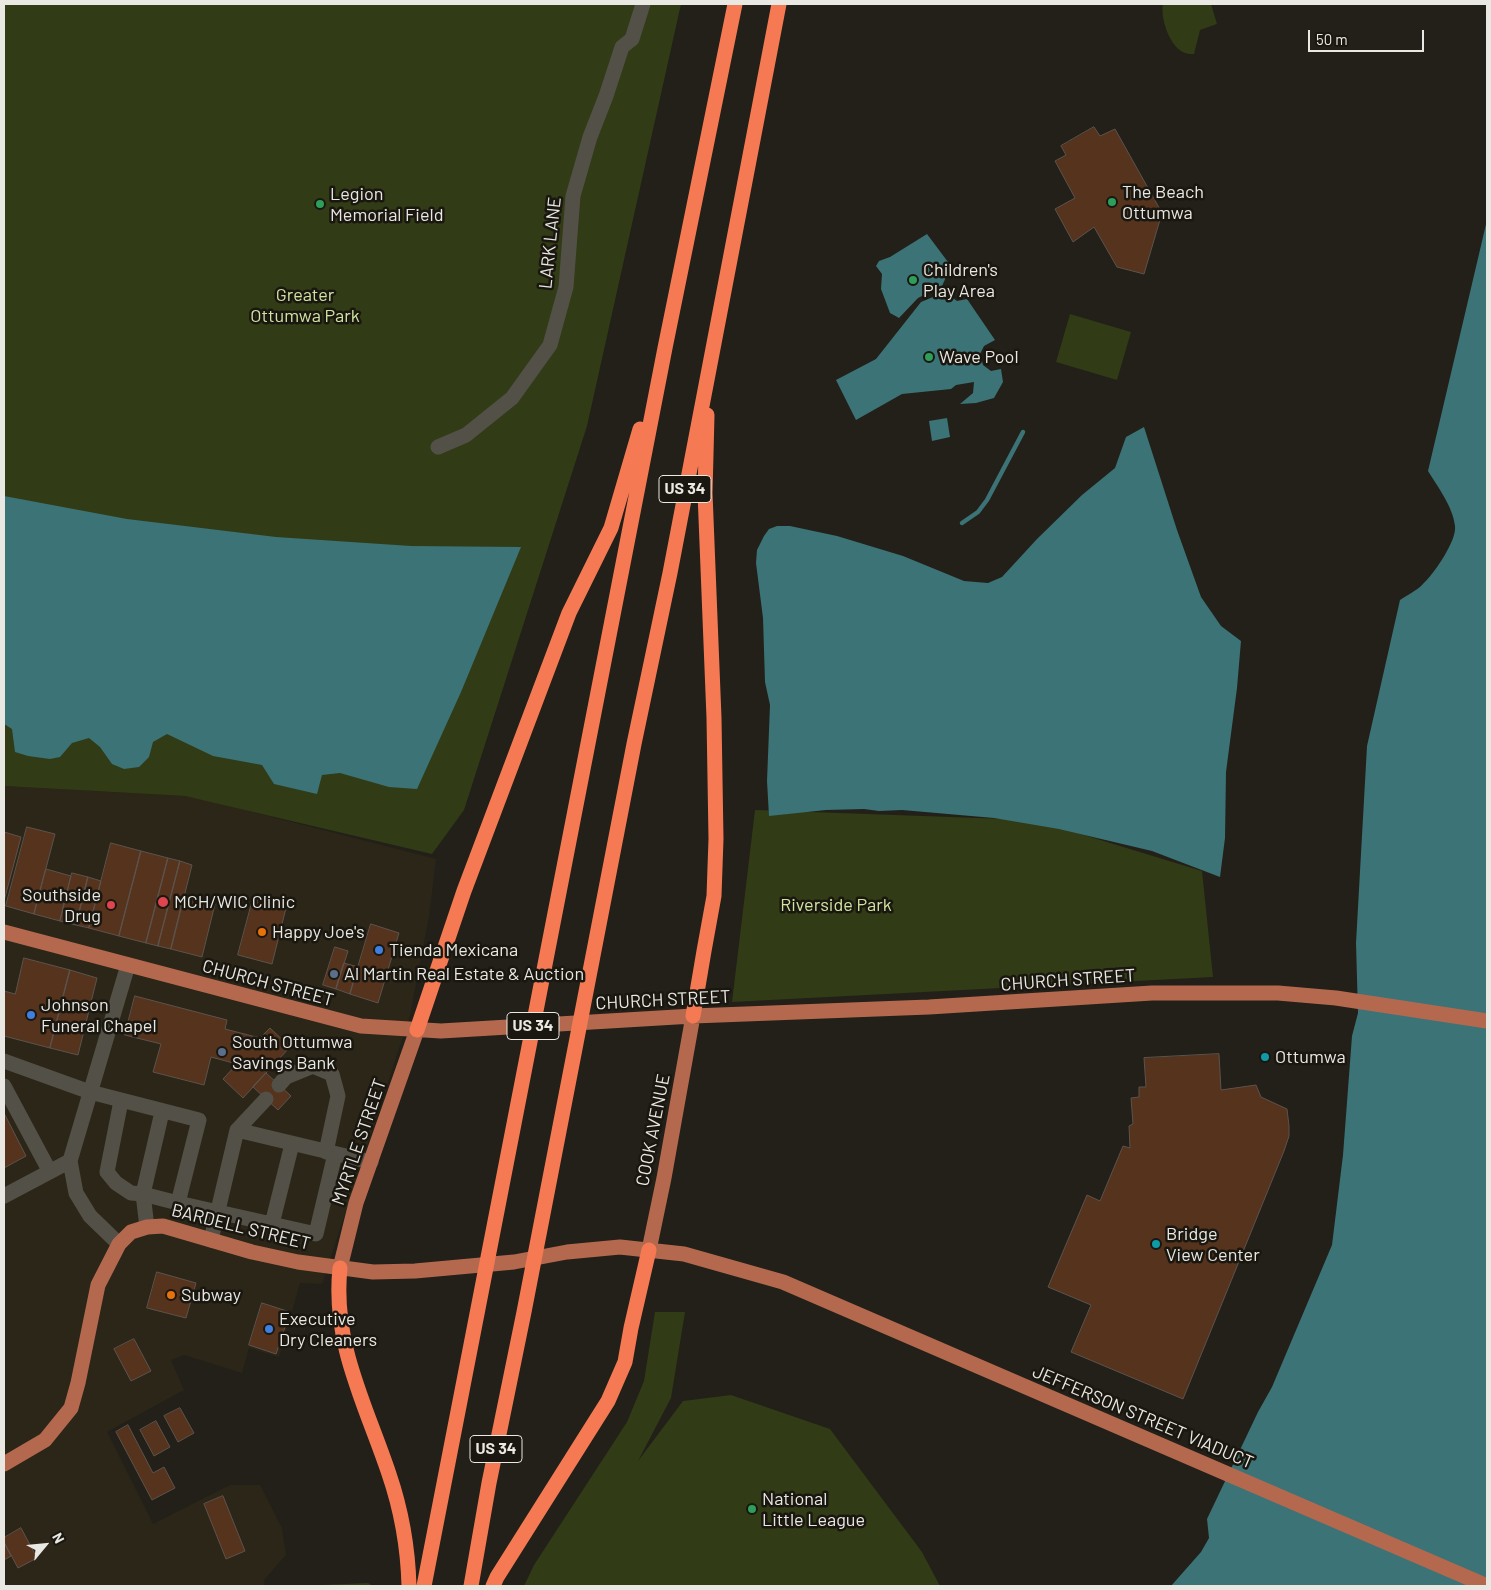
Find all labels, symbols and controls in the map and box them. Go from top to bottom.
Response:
scale bar [1311,20,1427,52]
text: 50 m [1316,30,1348,48]
place label: The Beach Ottumwa [1122,181,1204,223]
place label: Legion Memorial Field [330,183,443,225]
street label: LARK LANE [534,196,566,290]
marker: The Beach Ottumwa [1106,196,1118,208]
marker: Legion Memorial Field [314,198,326,210]
place label: Children's Play Area [923,259,998,302]
marker: Children's Play Area [907,274,919,286]
park label: Greater Ottumwa Park [250,284,360,326]
place label: Wave Pool [939,346,1019,368]
marker: Wave Pool [923,351,935,363]
road number: US 34 [659,476,711,502]
place label: Southside Drug [22,884,101,926]
place label: MCH/WIC Clinic [174,891,295,913]
park label: Riverside Park [780,894,892,916]
marker: MCH/WIC Clinic [156,895,170,909]
marker: Southside Drug [105,899,117,911]
place label: Happy Joe's [272,921,365,943]
marker: Happy Joe's [256,926,268,938]
place label: Tienda Mexicana [389,939,518,961]
marker: Tienda Mexicana [373,944,385,956]
street label: CHURCH STREET [200,955,336,1011]
place label: Al Martin Real Estate & Auction [344,963,584,985]
street label: CHURCH STREET [1000,965,1136,995]
marker: Al Martin Real Estate & Auction [328,968,340,980]
street label: CHURCH STREET [595,986,731,1014]
place label: Johnson Funeral Chapel [41,994,157,1036]
marker: Johnson Funeral Chapel [25,1009,37,1021]
road number: US 34 [507,1012,559,1040]
place label: South Ottumwa Savings Bank [232,1031,352,1074]
marker: South Ottumwa Savings Bank [216,1046,228,1058]
place label: Ottumwa [1275,1046,1346,1068]
marker: Ottumwa [1259,1051,1271,1063]
street label: COOK AVENUE [632,1072,674,1188]
street label: MYRTLE STREET [327,1076,391,1208]
street label: BARDELL STREET [169,1199,313,1255]
place label: Bridge View Center [1166,1223,1260,1266]
marker: Bridge View Center [1150,1238,1162,1250]
place label: Subway [181,1284,241,1306]
marker: Subway [165,1289,177,1301]
place label: Executive Dry Cleaners [279,1308,377,1350]
marker: Executive Dry Cleaners [263,1323,275,1335]
street label: JEFFERSON STREET VIADUCT [1029,1361,1257,1473]
road number: US 34 [470,1436,522,1462]
place label: National Little League [762,1488,865,1530]
marker: National Little League [746,1503,758,1515]
north arrow [20,1520,70,1570]
text: N [49,1530,68,1546]

